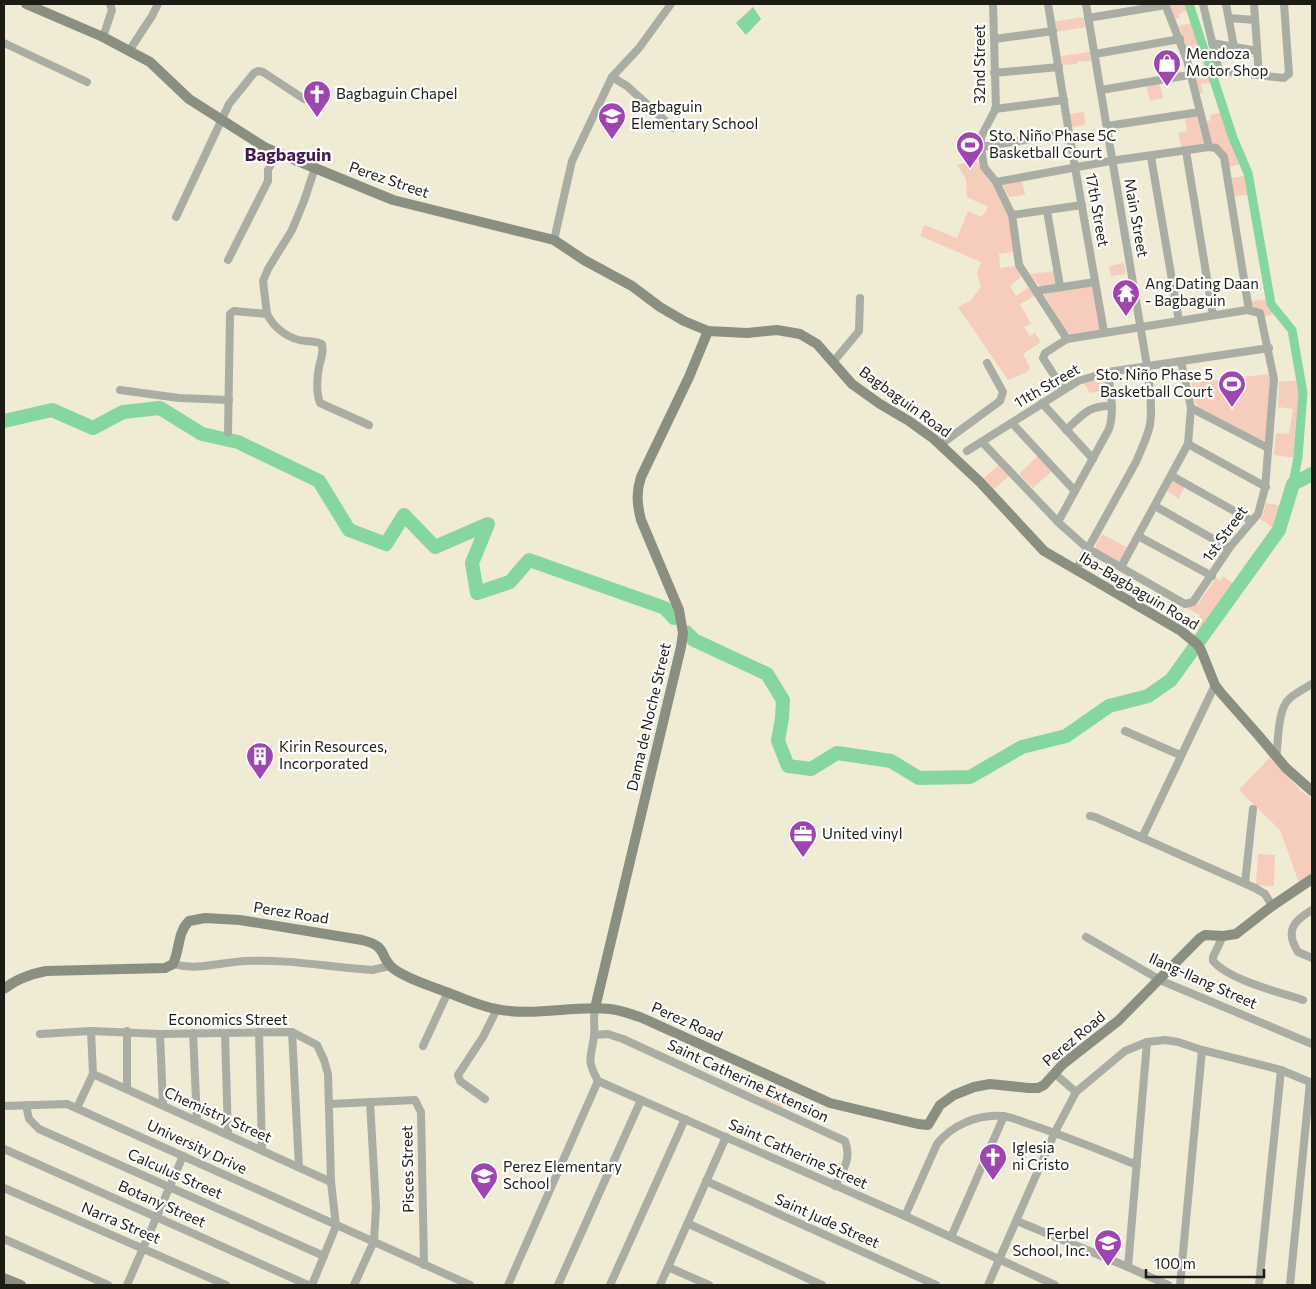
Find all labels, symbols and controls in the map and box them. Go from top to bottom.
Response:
street label: 32nd Street [970,24,988,104]
place label: Mendoza Motor Shop [1186,44,1268,79]
shop icon: Mendoza Motor Shop [1152,48,1182,87]
church icon: Bagbaguin Chapel [302,79,332,118]
place label: Bagbaguin Chapel [336,84,458,102]
place label: Bagbaguin Elementary School [631,97,758,132]
school or university icon: Bagbaguin Elementary School [597,101,627,140]
place label: Sto. Niño Phase 5C Basketball Court [989,126,1117,161]
sports icon: Sto. Niño Phase 5C Basketball Court [955,130,985,169]
district label: Bagbaguin [244,143,332,165]
street label: Perez Street [347,157,432,201]
street label: 17th Street [1083,172,1113,248]
street label: Main Street [1121,177,1153,259]
place label: Ang Dating Daan - Bagbaguin [1145,274,1259,309]
temple icon: Ang Dating Daan - Bagbaguin [1111,278,1141,317]
street label: 11th Street [1010,359,1083,411]
street label: Bagbaguin Road [856,362,955,441]
place label: Sto. Niño Phase 5 Basketball Court [1096,365,1213,400]
sports icon: Sto. Niño Phase 5 Basketball Court [1217,369,1247,408]
street label: 1st Street [1198,502,1250,565]
street label: Iba-Bagbaguin Road [1076,547,1203,633]
street label: Dama de Noche Street [622,641,674,793]
place label: Kirin Resources, Incorporated [279,737,387,772]
building icon: Kirin Resources, Incorporated [245,741,275,780]
office icon: United vinyl [788,819,818,858]
place label: United vinyl [822,824,902,842]
street label: Perez Road [252,897,330,927]
street label: Ilang-Ilang Street [1147,948,1260,1012]
street label: Perez Road [649,997,726,1045]
street label: Perez Road [1038,1007,1108,1070]
street label: Economics Street [168,1010,288,1028]
street label: Saint Catherine Extension [665,1035,832,1125]
street label: Chemistry Street [162,1082,275,1146]
street label: Saint Catherine Street [726,1114,871,1192]
street label: University Drive [145,1115,250,1177]
street label: Pisces Street [397,1125,417,1213]
place label: Iglesia ni Cristo [1012,1138,1069,1173]
church icon: Iglesia ni Cristo [978,1142,1008,1181]
street label: Calculus Street [125,1144,226,1202]
place label: Perez Elementary School [503,1157,622,1192]
school or university icon: Perez Elementary School [469,1161,499,1200]
street label: Botany Street [116,1176,209,1230]
street label: Saint Jude Street [772,1189,883,1251]
street label: Narra Street [79,1197,164,1247]
place label: Ferbel School, Inc. [1012,1224,1089,1259]
school or university icon: Ferbel School, Inc. [1093,1228,1123,1267]
scale bar [1146,1246,1264,1278]
text: 100 m [1154,1254,1196,1272]

